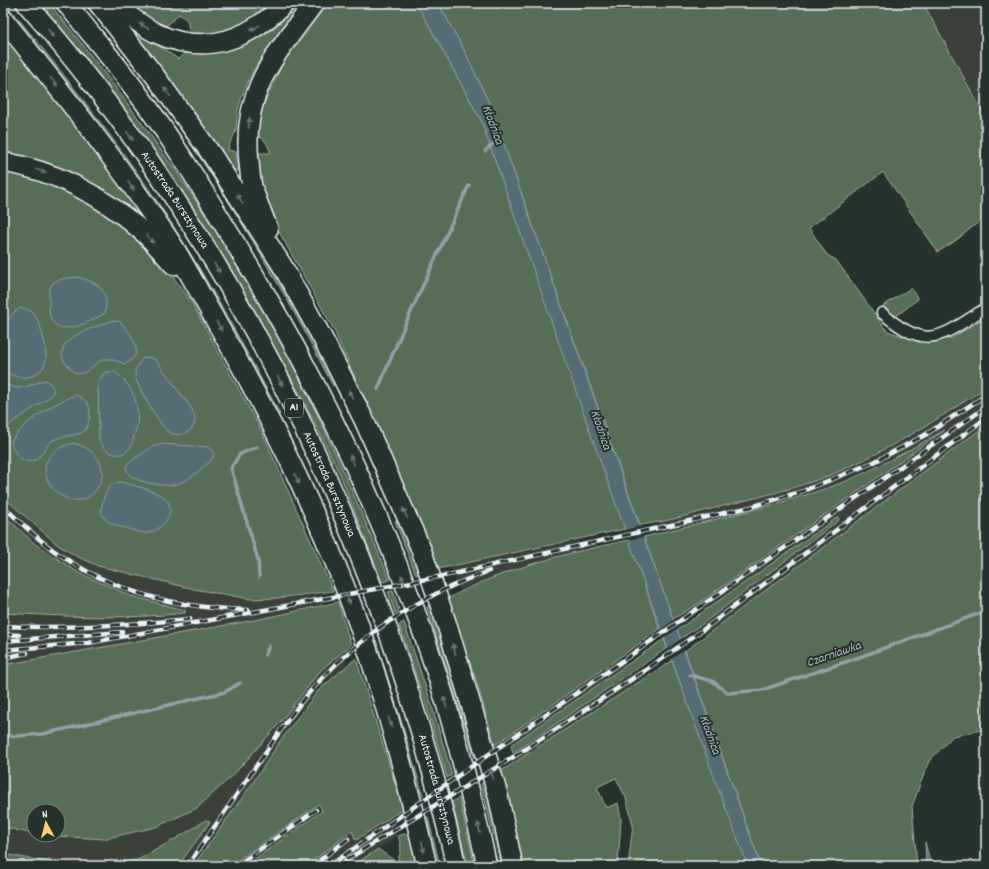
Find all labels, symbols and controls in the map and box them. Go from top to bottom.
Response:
one-way arrow [138,22,150,29]
one-way arrow [249,25,261,32]
one-way arrow [46,27,55,38]
one-way arrow [49,76,58,87]
one-way arrow [163,86,171,97]
water label: Kłodnica [476,103,508,148]
one-way arrow [246,117,253,129]
one-way arrow [126,130,135,141]
street label: Autostrada Bursztynowa [136,148,213,252]
one-way arrow [35,168,47,174]
one-way arrow [127,181,135,191]
one-way arrow [236,193,243,205]
one-way arrow [145,234,155,244]
one-way arrow [213,263,221,273]
one-way arrow [215,320,222,332]
one-way arrow [277,376,284,387]
one-way arrow [348,389,354,401]
road number: A1 [285,399,303,417]
water label: Kłodnica [584,408,616,453]
street label: Autostrada Bursztynowa [298,429,360,540]
one-way arrow [349,454,355,466]
one-way arrow [294,473,300,485]
one-way arrow [402,508,408,519]
one-way arrow [399,573,405,585]
one-way arrow [345,593,351,605]
water label: Czarniawka [804,637,865,673]
one-way arrow [451,643,457,655]
one-way arrow [442,696,448,708]
water label: Kłodnica [693,713,725,758]
one-way arrow [387,716,393,728]
street label: Autostrada Bursztynowa [414,732,459,847]
one-way arrow [488,767,494,780]
north arrow [26,803,66,843]
text: N [41,807,49,823]
one-way arrow [475,822,481,834]
one-way arrow [420,842,426,854]

